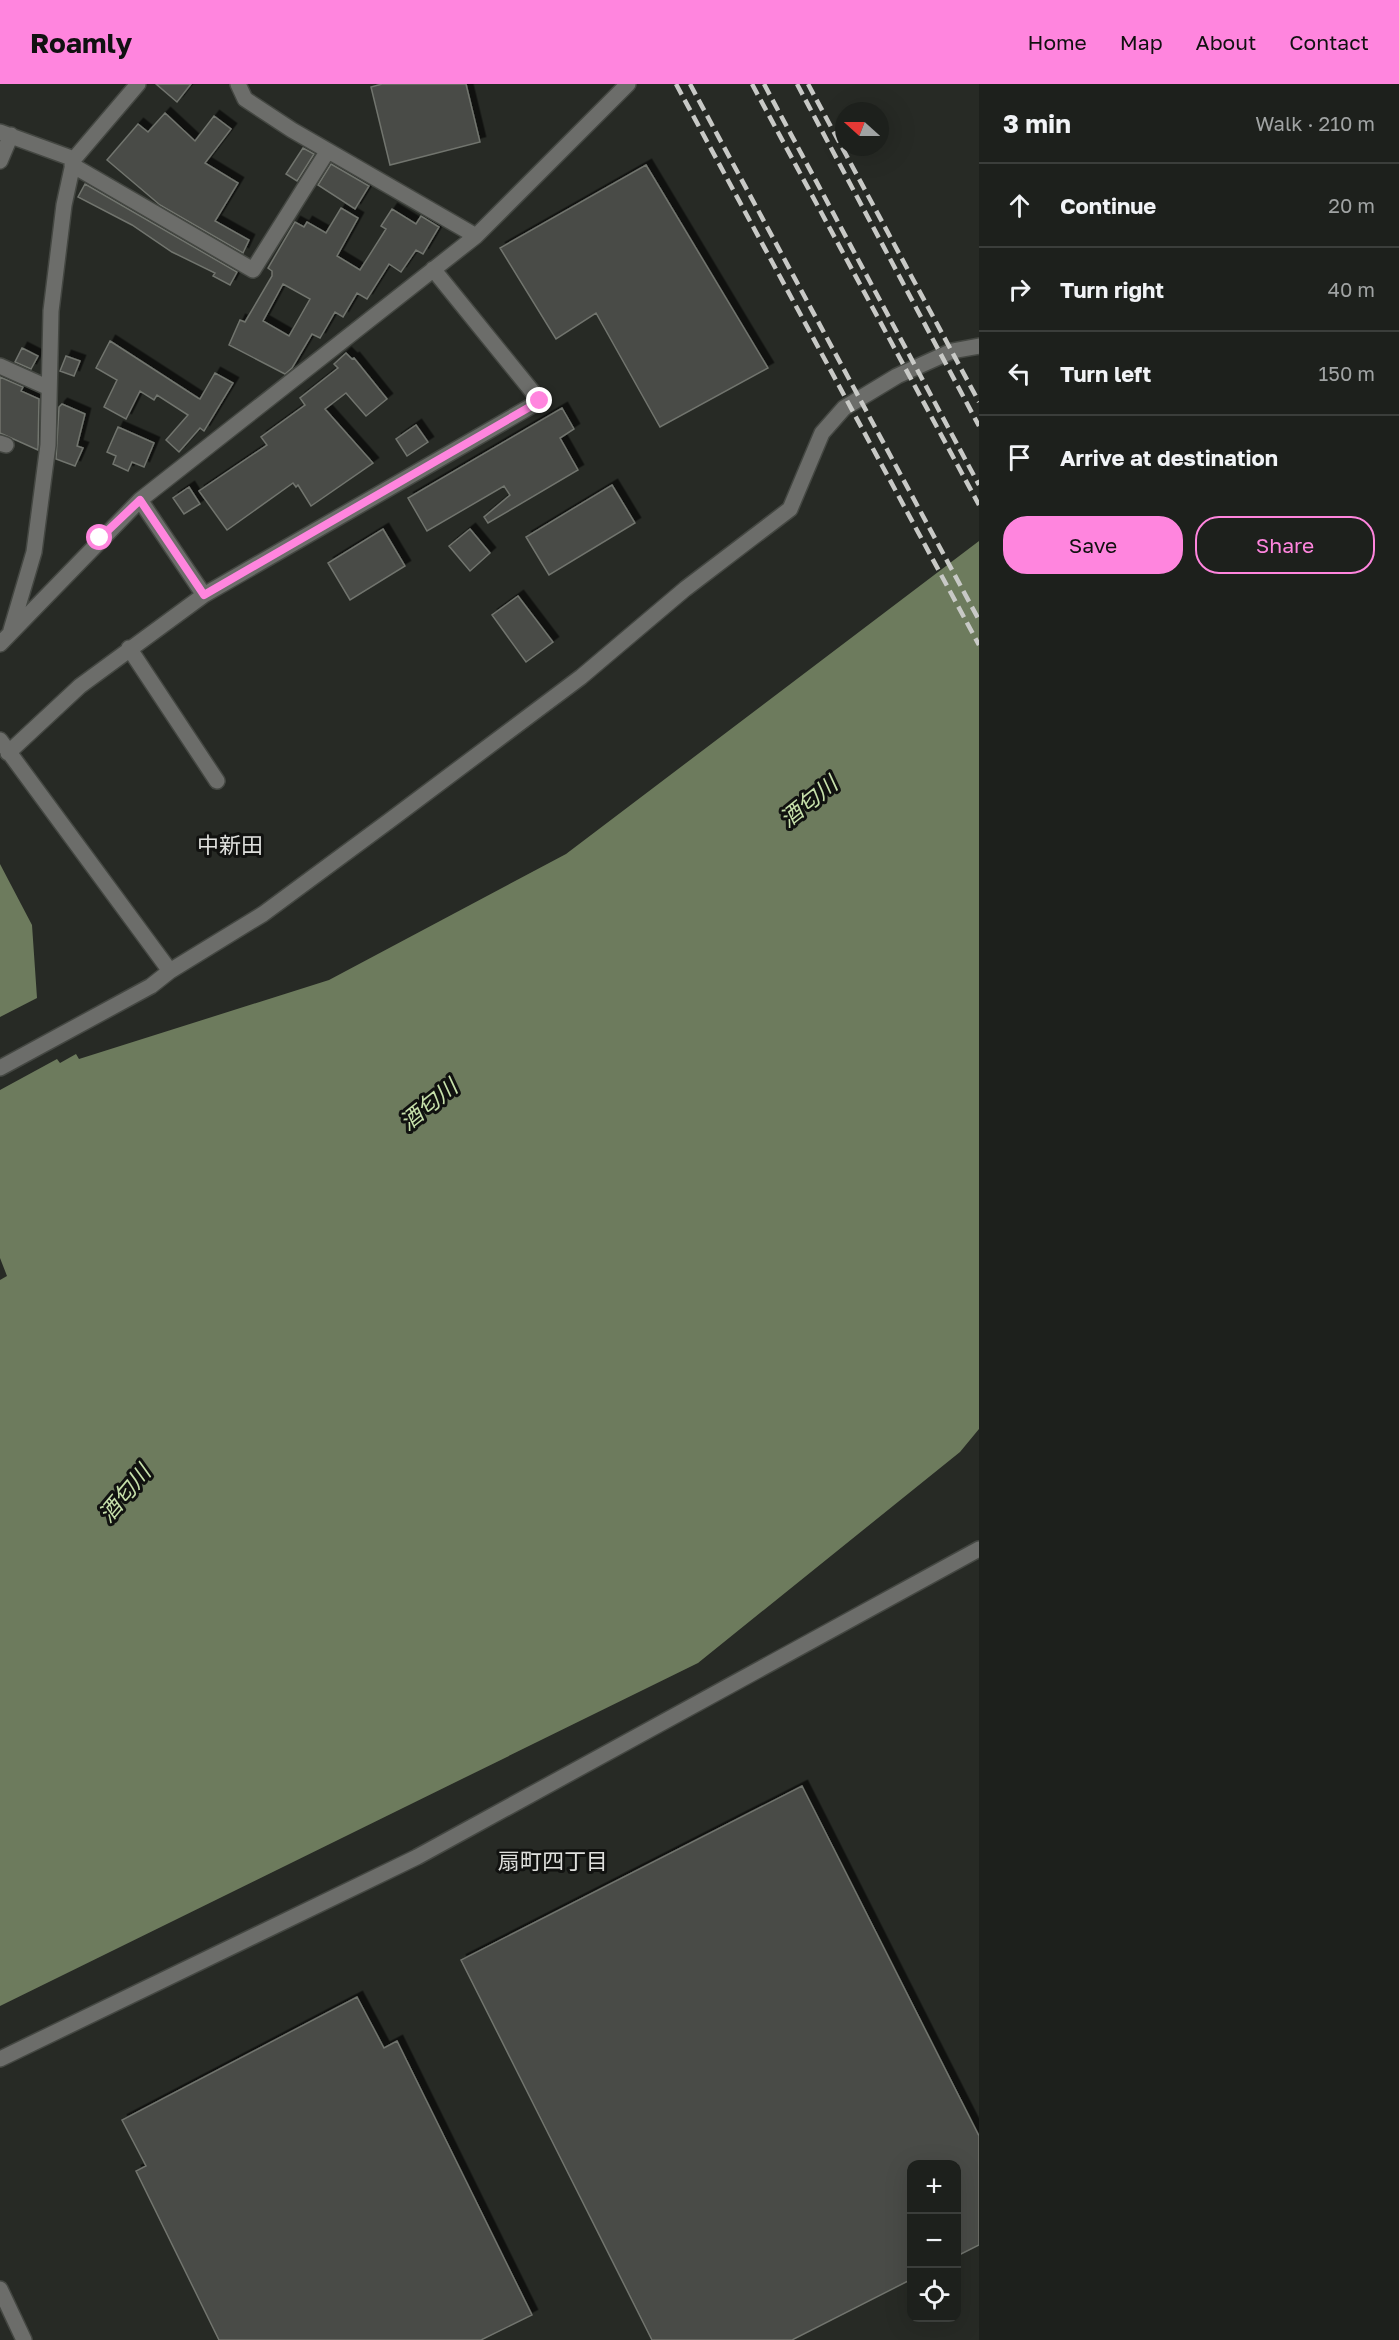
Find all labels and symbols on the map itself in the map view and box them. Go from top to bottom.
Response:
north arrow [835,102,889,156]
route end [526,387,552,413]
route start [86,524,112,550]
water label: 酒匂川 [774,768,844,832]
district label: 中新田 [197,831,263,858]
water label: 酒匂川 [394,1071,464,1135]
water label: 酒匂川 [92,1458,157,1527]
district label: 扇町四丁目 [498,1847,608,1874]

